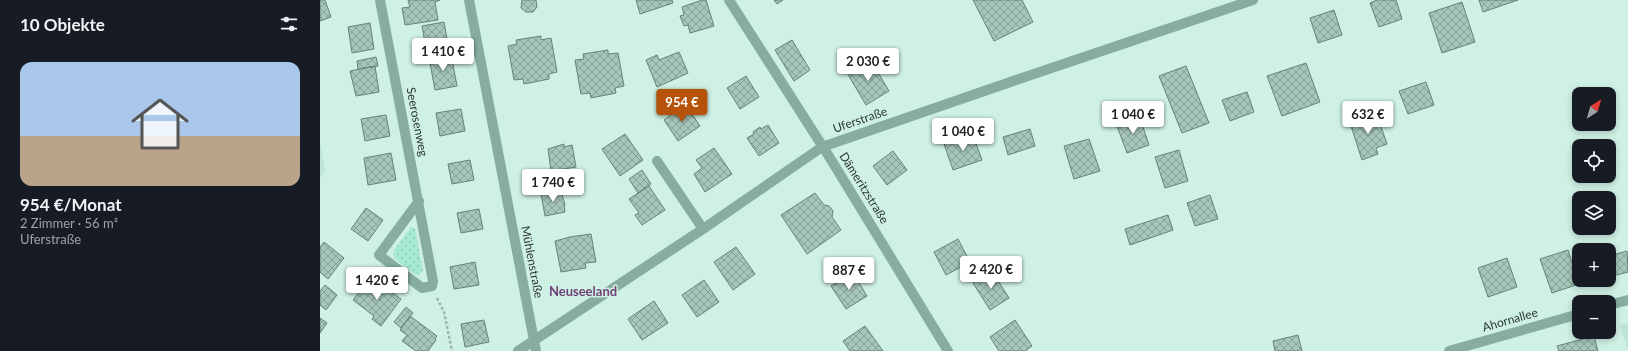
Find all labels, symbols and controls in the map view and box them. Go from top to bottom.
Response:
icon: filters [278,13,300,35]
text: 10 Objekte [20,14,105,35]
pin: 1 410 € [406,38,480,72]
text: 1 410 € [421,43,465,59]
pin: 2 030 € [831,48,905,82]
text: 2 030 € [846,53,890,69]
street label: Seerosenweg [403,86,432,158]
north arrow [1572,87,1616,131]
map controls [1572,87,1616,339]
icon: home [124,88,196,160]
pin: 954 € [654,89,710,123]
text: 954 € [665,94,699,110]
pin: 1 040 € [1096,101,1170,135]
pin: 632 € [1340,101,1396,135]
street label: Uferstraße [831,103,889,136]
text: 1 040 € [1111,106,1155,122]
text: 632 € [1351,106,1385,122]
pin: 1 040 € [926,118,1000,152]
text: 1 040 € [941,123,985,139]
button: locate [1572,139,1616,183]
street label: Dämeritzstraße [837,149,892,226]
pin: 1 740 € [516,169,590,203]
text: 1 740 € [531,174,575,190]
button: layers [1572,191,1616,235]
text: 954 €/Monat [20,194,121,215]
text: 2 Zimmer · 56 m² [20,215,118,231]
street label: Mühlenstraße [518,224,547,299]
text: Uferstraße [20,231,81,247]
button: + [1572,243,1616,287]
pin: 2 420 € [954,256,1028,290]
pin: 887 € [821,257,877,291]
text: 2 420 € [969,261,1013,277]
text: 887 € [832,262,866,278]
pin: 1 420 € [340,267,414,301]
text: 1 420 € [355,272,399,288]
district label: Neuseeland [549,283,617,299]
button: − [1572,295,1616,339]
street label: Ahornallee [1480,304,1539,335]

